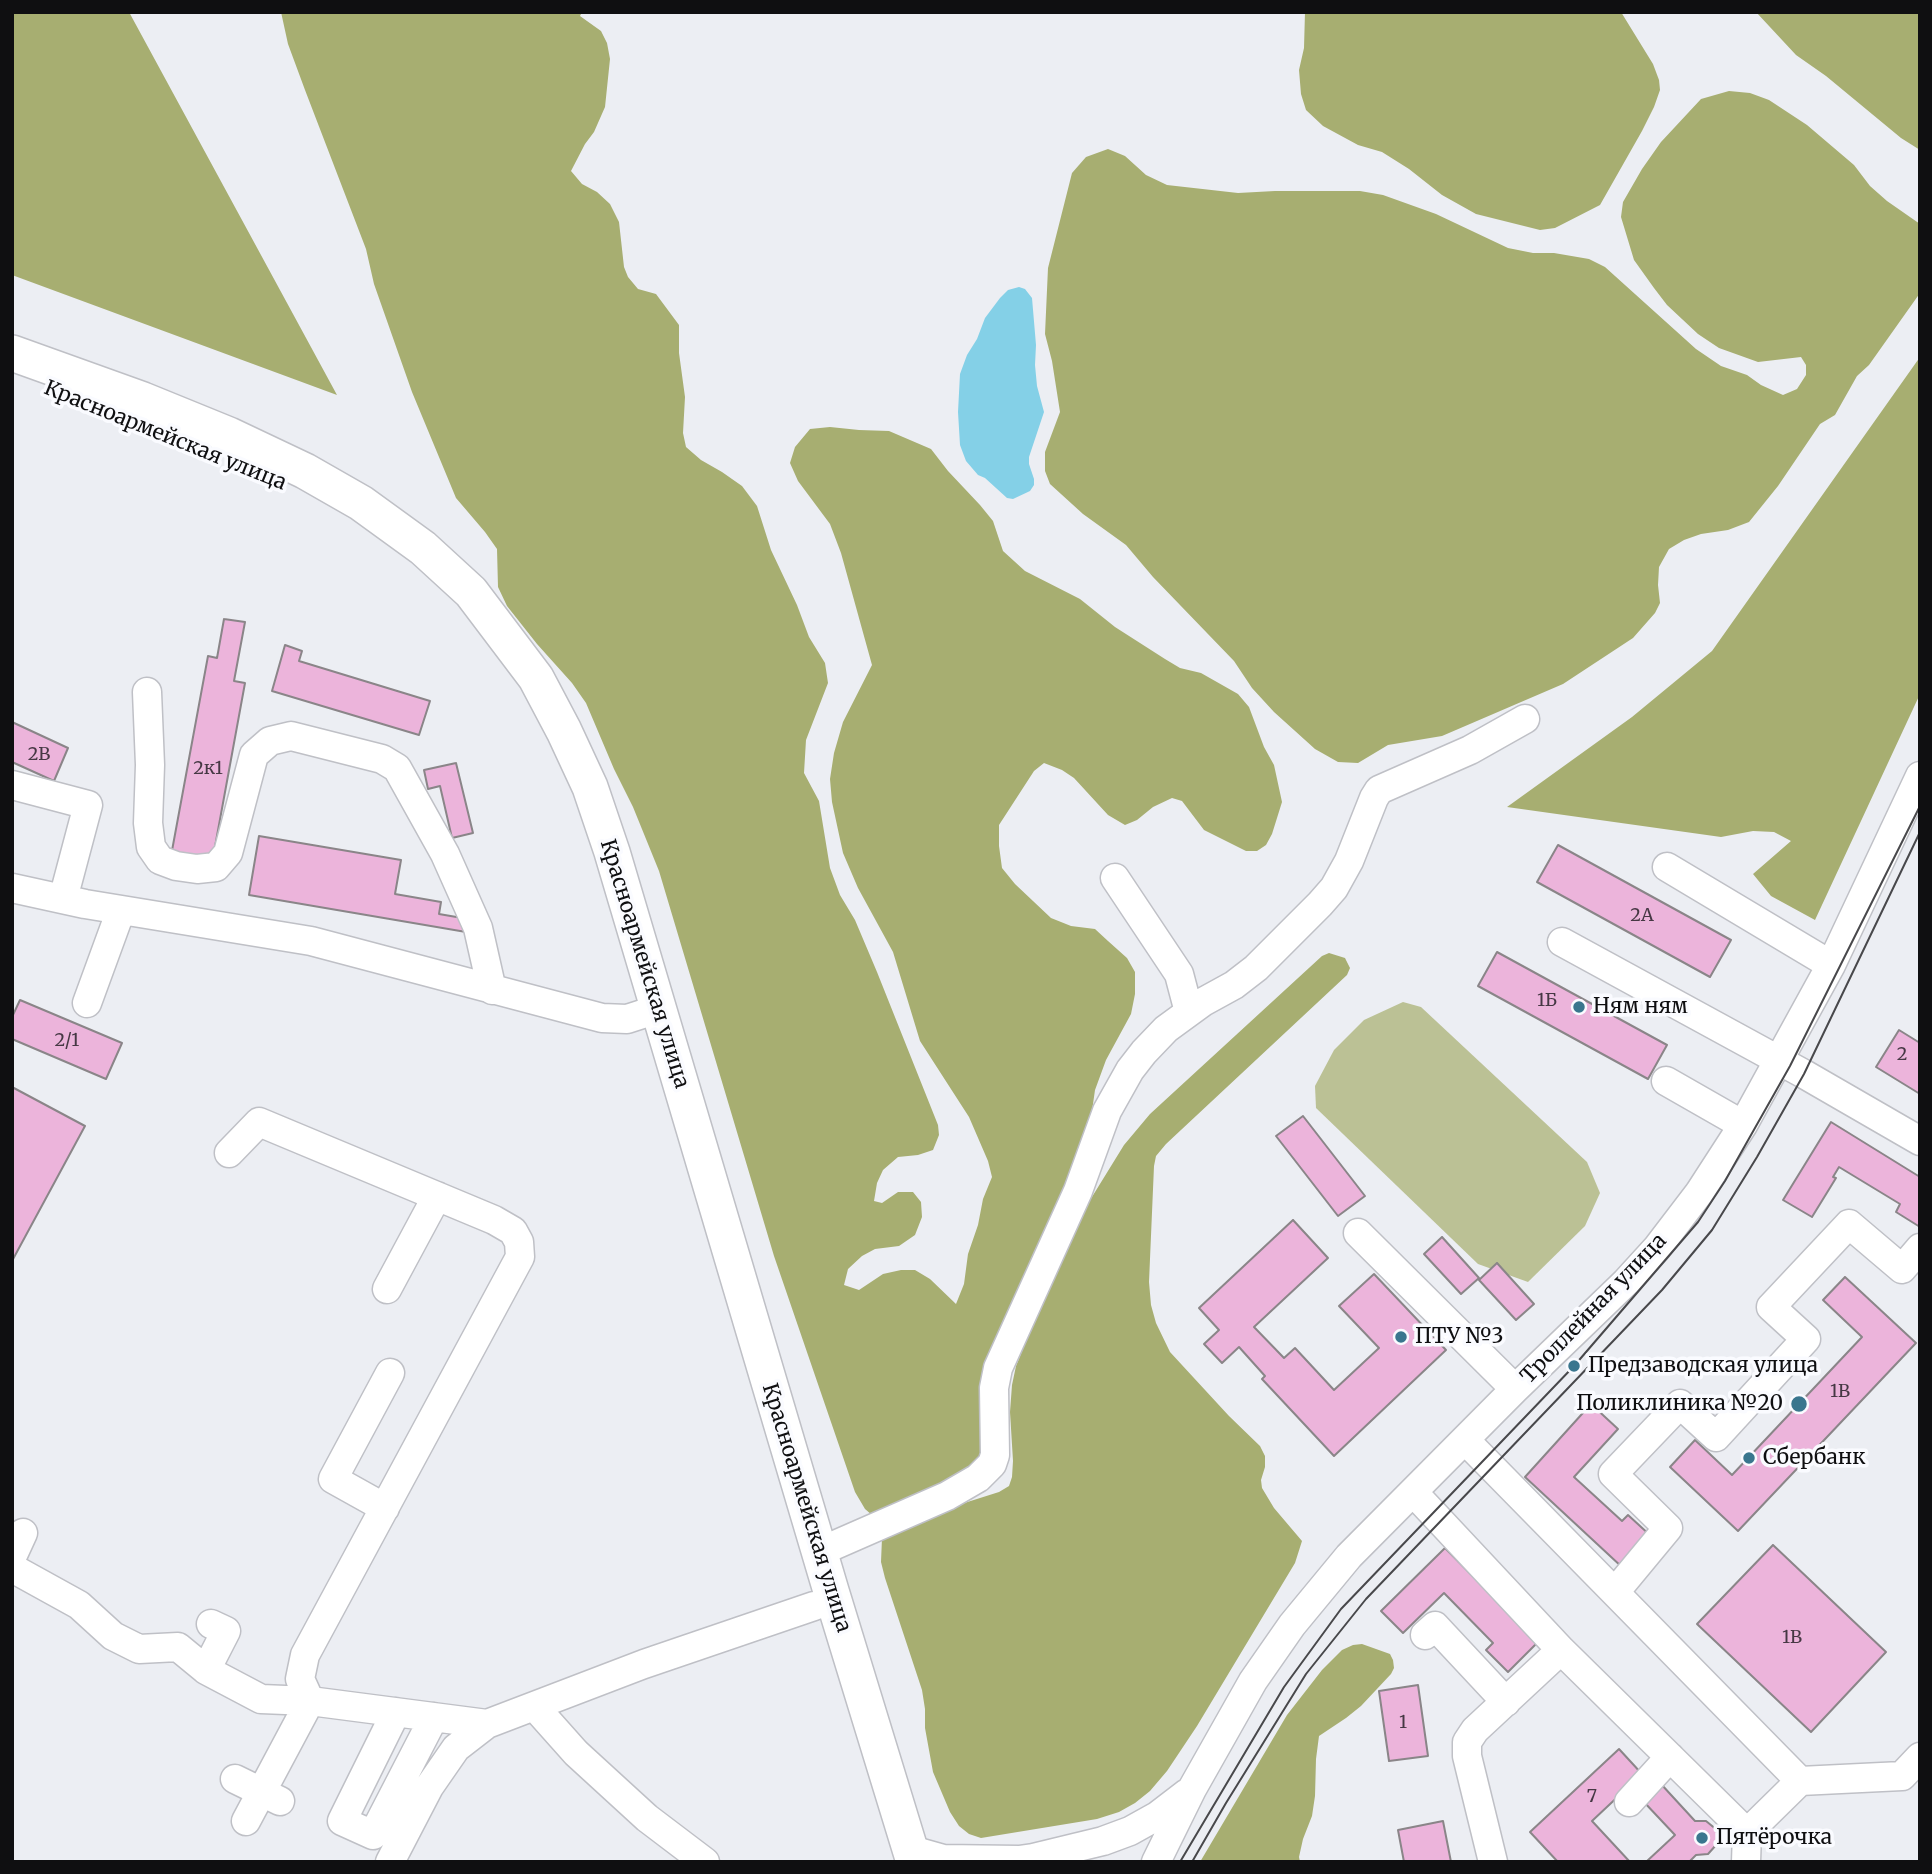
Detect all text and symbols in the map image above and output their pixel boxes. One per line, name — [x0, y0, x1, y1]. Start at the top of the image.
street label: Красноармейская улица — [40, 376, 290, 496]
house number: 2В — [28, 744, 50, 766]
house number: 2к1 — [193, 758, 223, 780]
street label: Красноармейская улица — [594, 836, 694, 1092]
house number: 2А — [1630, 905, 1654, 927]
house number: 1Б — [1537, 990, 1557, 1012]
place label: Ням ням — [1593, 994, 1688, 1020]
marker: Ням ням — [1571, 999, 1587, 1015]
house number: 2/1 — [55, 1030, 79, 1052]
house number: 2 — [1897, 1044, 1907, 1066]
street label: Троллейная улица — [1516, 1229, 1672, 1389]
place label: ПТУ №3 — [1415, 1324, 1503, 1350]
marker: ПТУ №3 — [1393, 1329, 1409, 1345]
place label: Предзаводская улица — [1588, 1353, 1818, 1379]
marker: Предзаводская улица — [1566, 1358, 1582, 1374]
street label: Красноармейская улица — [756, 1380, 856, 1636]
house number: 1В — [1830, 1381, 1850, 1403]
place label: Поликлиника №20 — [1576, 1391, 1783, 1417]
marker: Поликлиника №20 — [1789, 1394, 1809, 1414]
place label: Сбербанк — [1763, 1445, 1866, 1471]
marker: Сбербанк — [1741, 1450, 1757, 1466]
house number: 1В — [1782, 1627, 1802, 1649]
house number: 1 — [1399, 1712, 1407, 1734]
house number: 7 — [1587, 1786, 1597, 1808]
place label: Пятёрочка — [1716, 1825, 1832, 1851]
marker: Пятёрочка — [1694, 1830, 1710, 1846]

